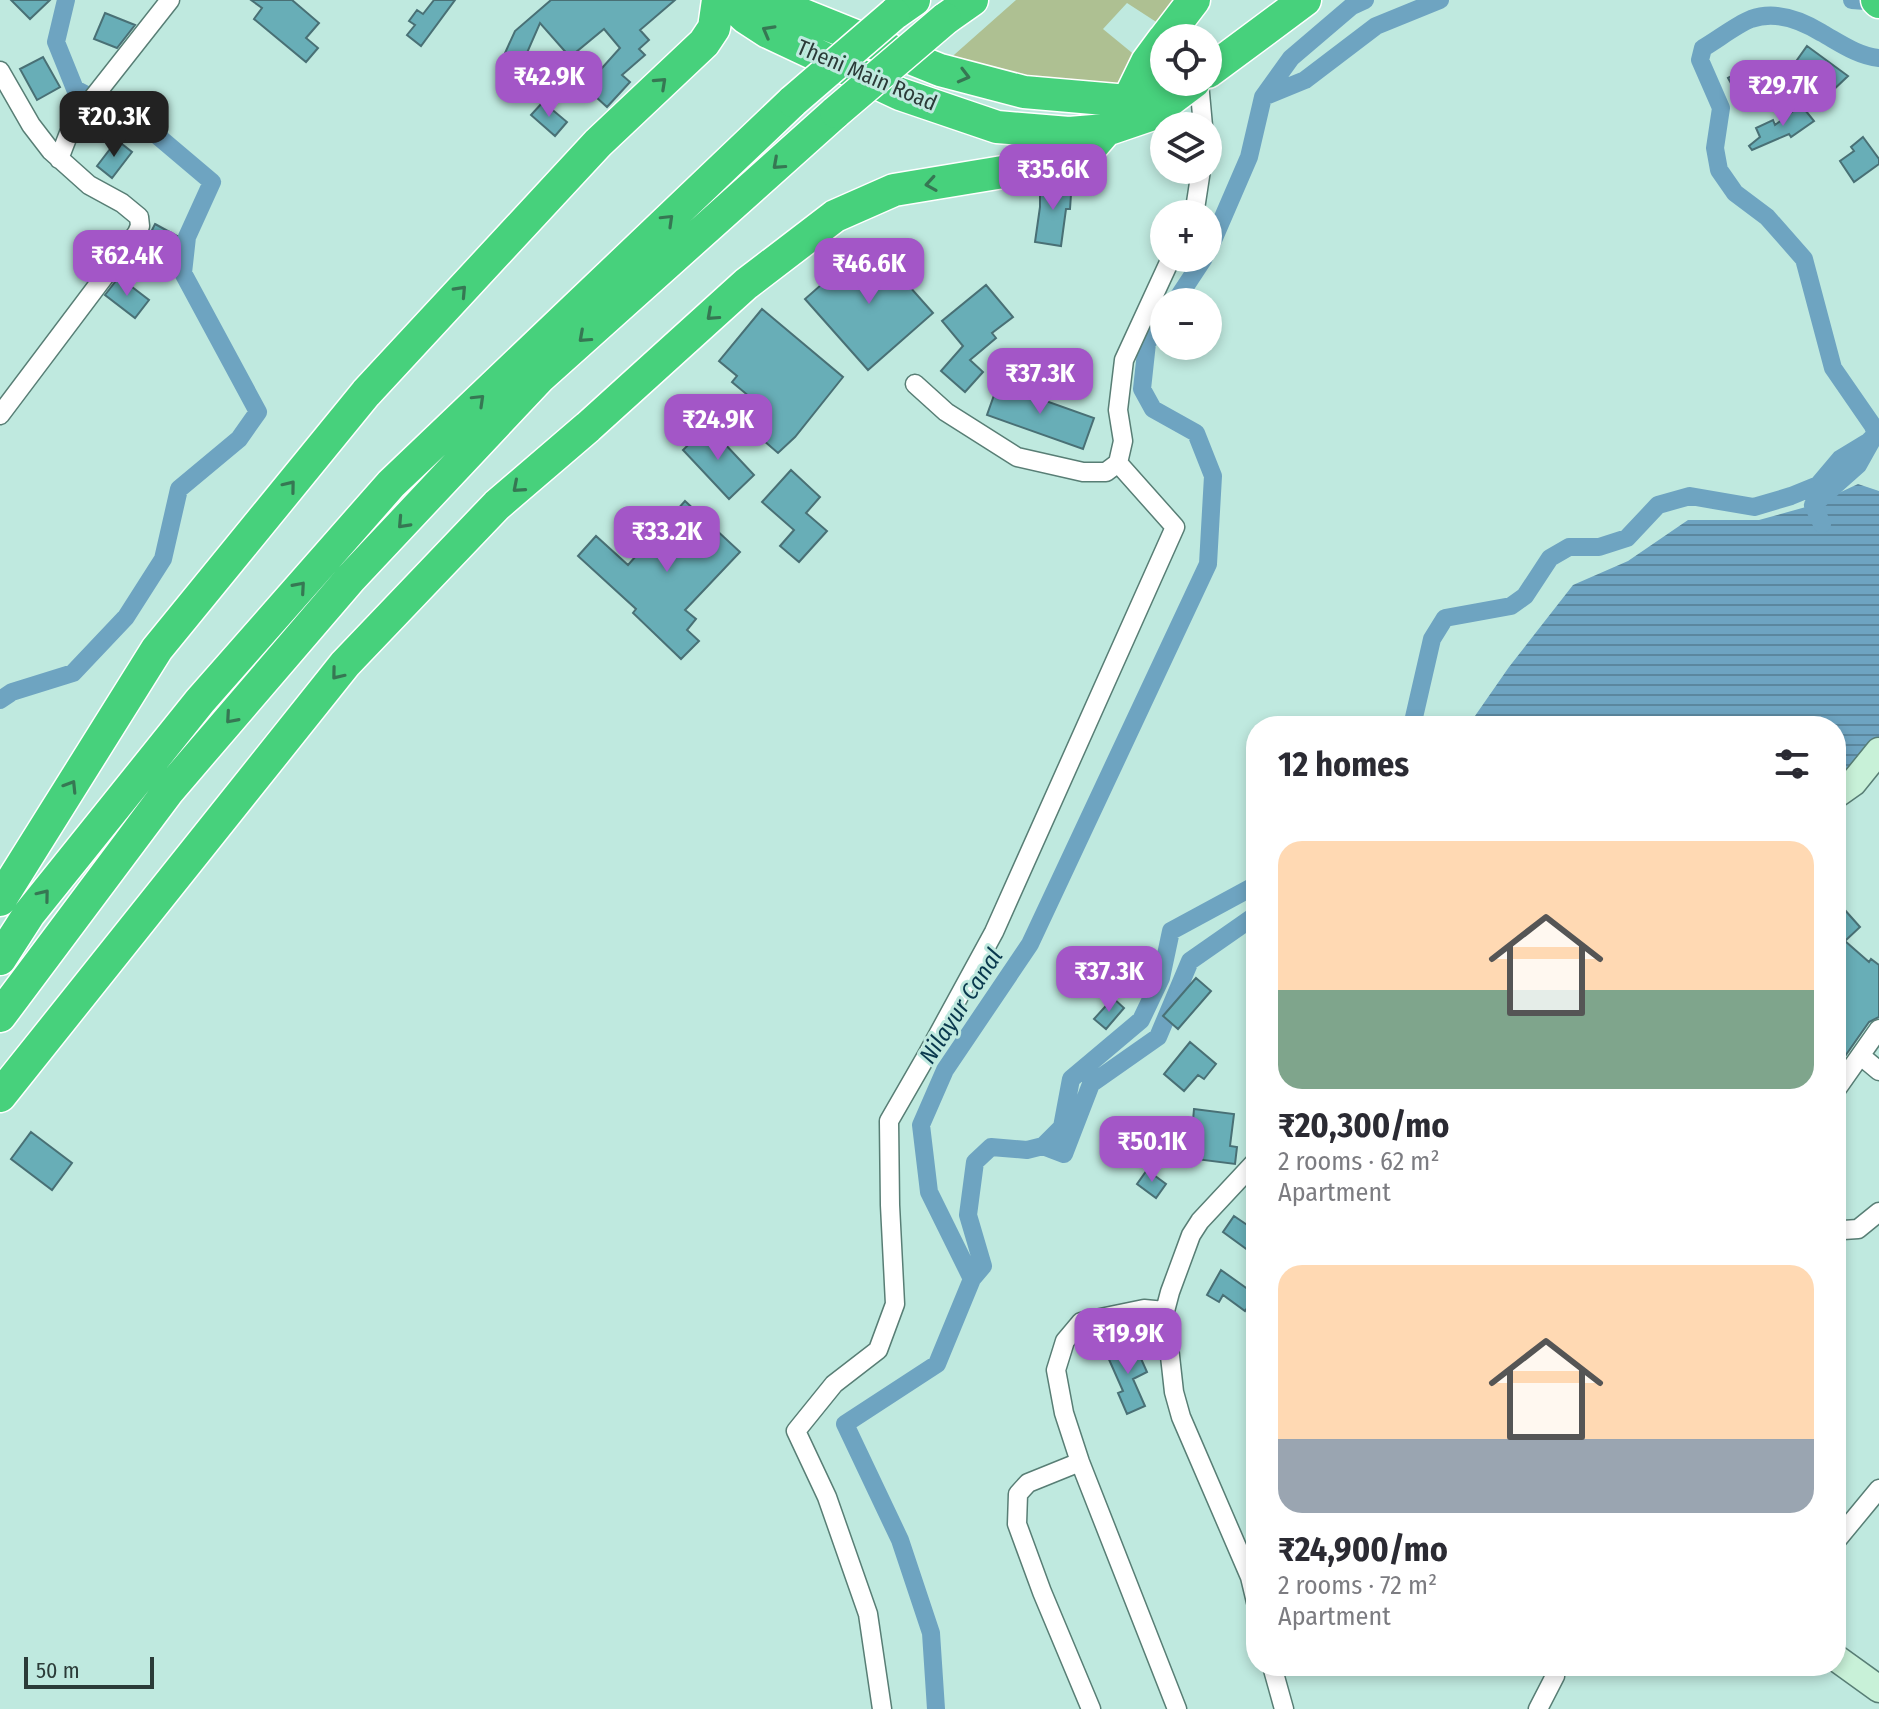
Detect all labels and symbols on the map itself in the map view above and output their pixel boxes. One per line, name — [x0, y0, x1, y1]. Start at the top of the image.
one-way arrow — [762, 25, 776, 40]
street label: Theni Main Road — [793, 33, 941, 117]
pin: ₹42.9K — [484, 51, 614, 119]
pin: ₹29.7K — [1718, 60, 1848, 128]
one-way arrow — [956, 67, 970, 84]
one-way arrow — [652, 78, 666, 93]
pin: ₹20.3K — [49, 91, 179, 159]
pin: ₹35.6K — [988, 144, 1118, 212]
one-way arrow — [772, 154, 787, 169]
one-way arrow — [925, 175, 938, 192]
one-way arrow — [659, 215, 673, 230]
pin: ₹62.4K — [62, 230, 192, 298]
pin: ₹46.6K — [804, 238, 934, 306]
one-way arrow — [452, 285, 466, 300]
one-way arrow — [707, 305, 721, 320]
one-way arrow — [579, 328, 593, 343]
pin: ₹37.3K — [975, 348, 1105, 416]
one-way arrow — [470, 394, 484, 409]
pin: ₹24.9K — [653, 394, 783, 462]
one-way arrow — [512, 478, 527, 492]
one-way arrow — [280, 481, 295, 495]
pin: ₹33.2K — [602, 506, 732, 574]
one-way arrow — [398, 514, 412, 529]
one-way arrow — [290, 582, 305, 597]
one-way arrow — [332, 665, 347, 679]
one-way arrow — [226, 709, 241, 724]
one-way arrow — [62, 780, 77, 795]
one-way arrow — [34, 890, 49, 904]
water label: Nilayur Canal — [913, 943, 1009, 1069]
pin: ₹37.3K — [1044, 946, 1174, 1014]
pin: ₹50.1K — [1087, 1116, 1217, 1184]
pin: ₹19.9K — [1063, 1308, 1193, 1376]
scale bar — [24, 1653, 154, 1689]

